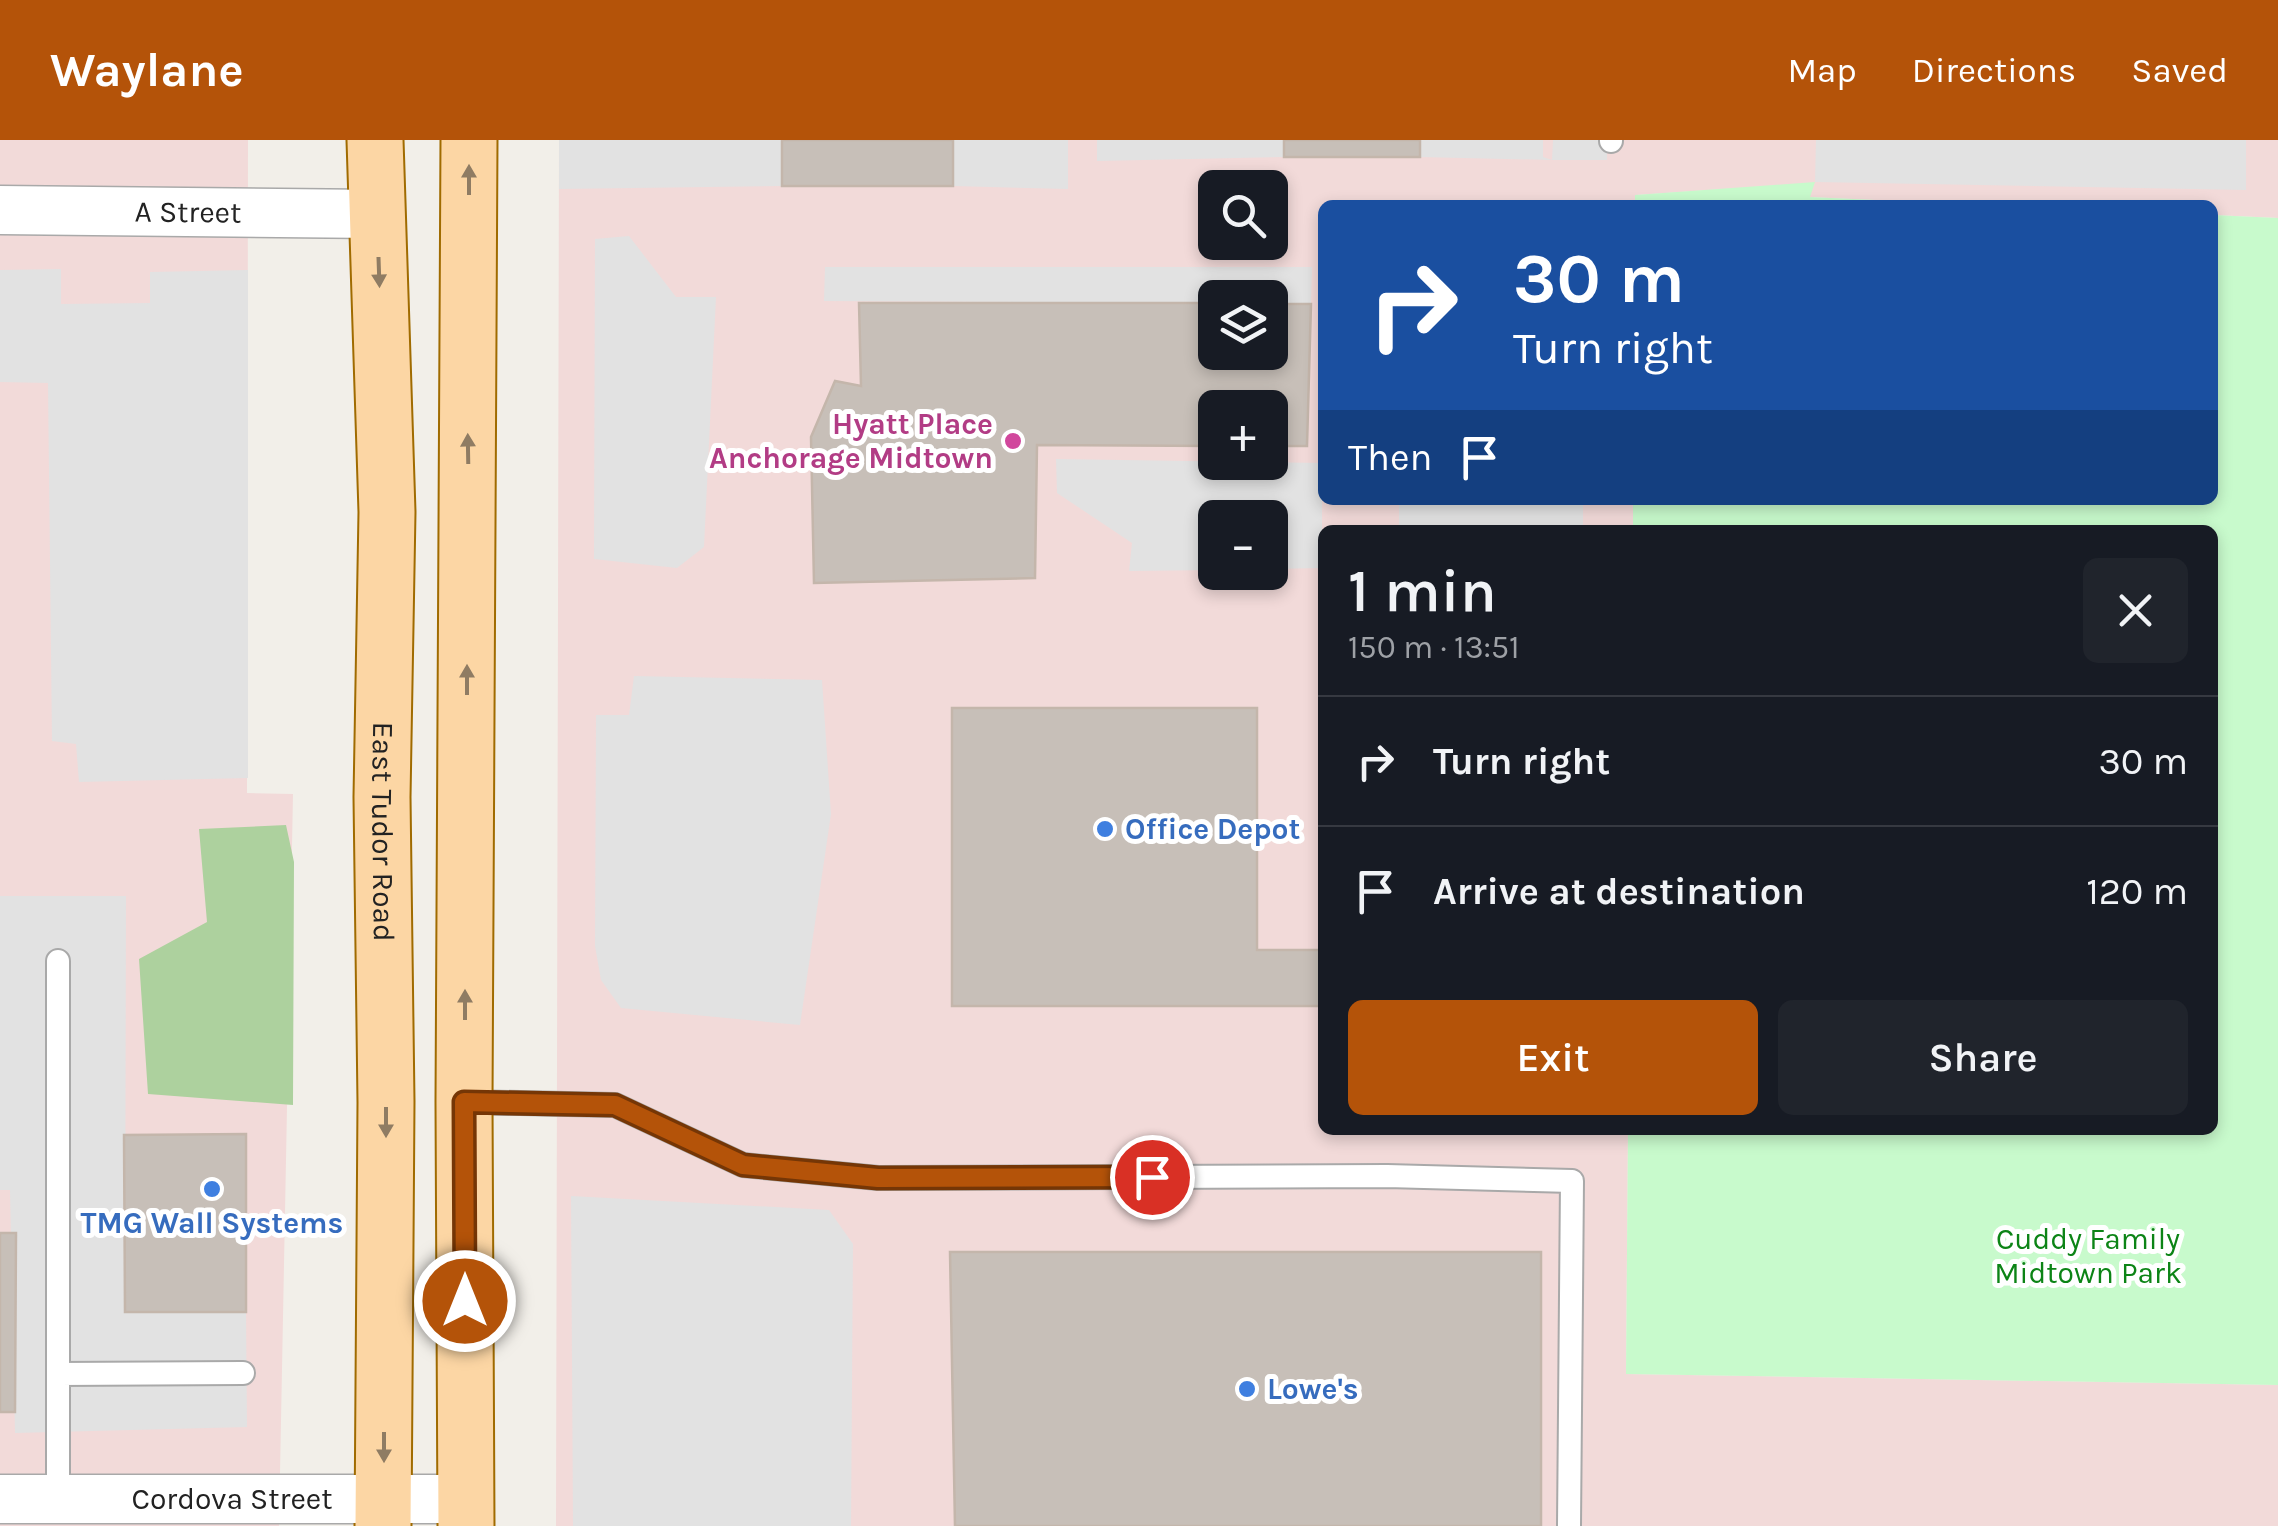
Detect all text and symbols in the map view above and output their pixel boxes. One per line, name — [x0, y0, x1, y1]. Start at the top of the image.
text: Waylane — [50, 42, 244, 98]
text: Map — [1787, 50, 1857, 91]
text: Directions — [1912, 50, 2076, 91]
text: Saved — [2131, 50, 2228, 91]
one-way arrow — [461, 164, 477, 196]
map controls — [1198, 170, 1288, 590]
button: search — [1198, 170, 1288, 260]
street label: A Street — [134, 193, 242, 231]
text: 30 m — [1513, 238, 1685, 320]
icon: right — [1348, 240, 1478, 370]
one-way arrow — [371, 257, 387, 289]
button: layers — [1198, 280, 1288, 370]
text: Turn right — [1513, 322, 1713, 374]
button: + — [1198, 390, 1288, 480]
place label: Hyatt Place Anchorage Midtown — [709, 406, 993, 476]
marker: Hyatt Place Anchorage Midtown — [1002, 430, 1024, 452]
icon: arrive — [1452, 430, 1507, 485]
one-way arrow — [460, 433, 476, 465]
text: Then — [1348, 435, 1432, 480]
button: − — [1198, 500, 1288, 590]
text: 1 min — [1348, 556, 1497, 626]
button: close — [2083, 558, 2188, 663]
text: 150 m · 13:51 — [1348, 629, 1520, 666]
one-way arrow — [459, 663, 475, 695]
street label: East Tudor Road — [364, 721, 402, 942]
icon: right — [1348, 734, 1403, 789]
text: Turn right — [1433, 739, 1610, 784]
text: 30 m — [2098, 739, 2188, 784]
place label: Office Depot — [1125, 811, 1301, 847]
marker: Office Depot — [1094, 818, 1116, 840]
icon: arrive — [1348, 864, 1403, 919]
text: Arrive at destination — [1433, 869, 1805, 914]
text: 120 m — [2086, 869, 2188, 914]
one-way arrow — [457, 988, 473, 1020]
button: Exit — [1348, 1000, 1758, 1115]
button: Share — [1778, 1000, 2188, 1115]
one-way arrow — [378, 1107, 394, 1139]
pin — [1110, 1135, 1195, 1220]
icon: arrive — [1125, 1150, 1180, 1205]
marker: TMG Wall Systems — [201, 1178, 223, 1200]
place label: TMG Wall Systems — [81, 1205, 343, 1241]
park label: Cuddy Family Midtown Park — [1994, 1221, 2182, 1291]
position arrow — [413, 1249, 517, 1353]
place label: Lowe's — [1267, 1371, 1359, 1407]
marker: Lowe's — [1236, 1378, 1258, 1400]
one-way arrow — [376, 1432, 392, 1464]
street label: Cordova Street — [132, 1481, 332, 1517]

